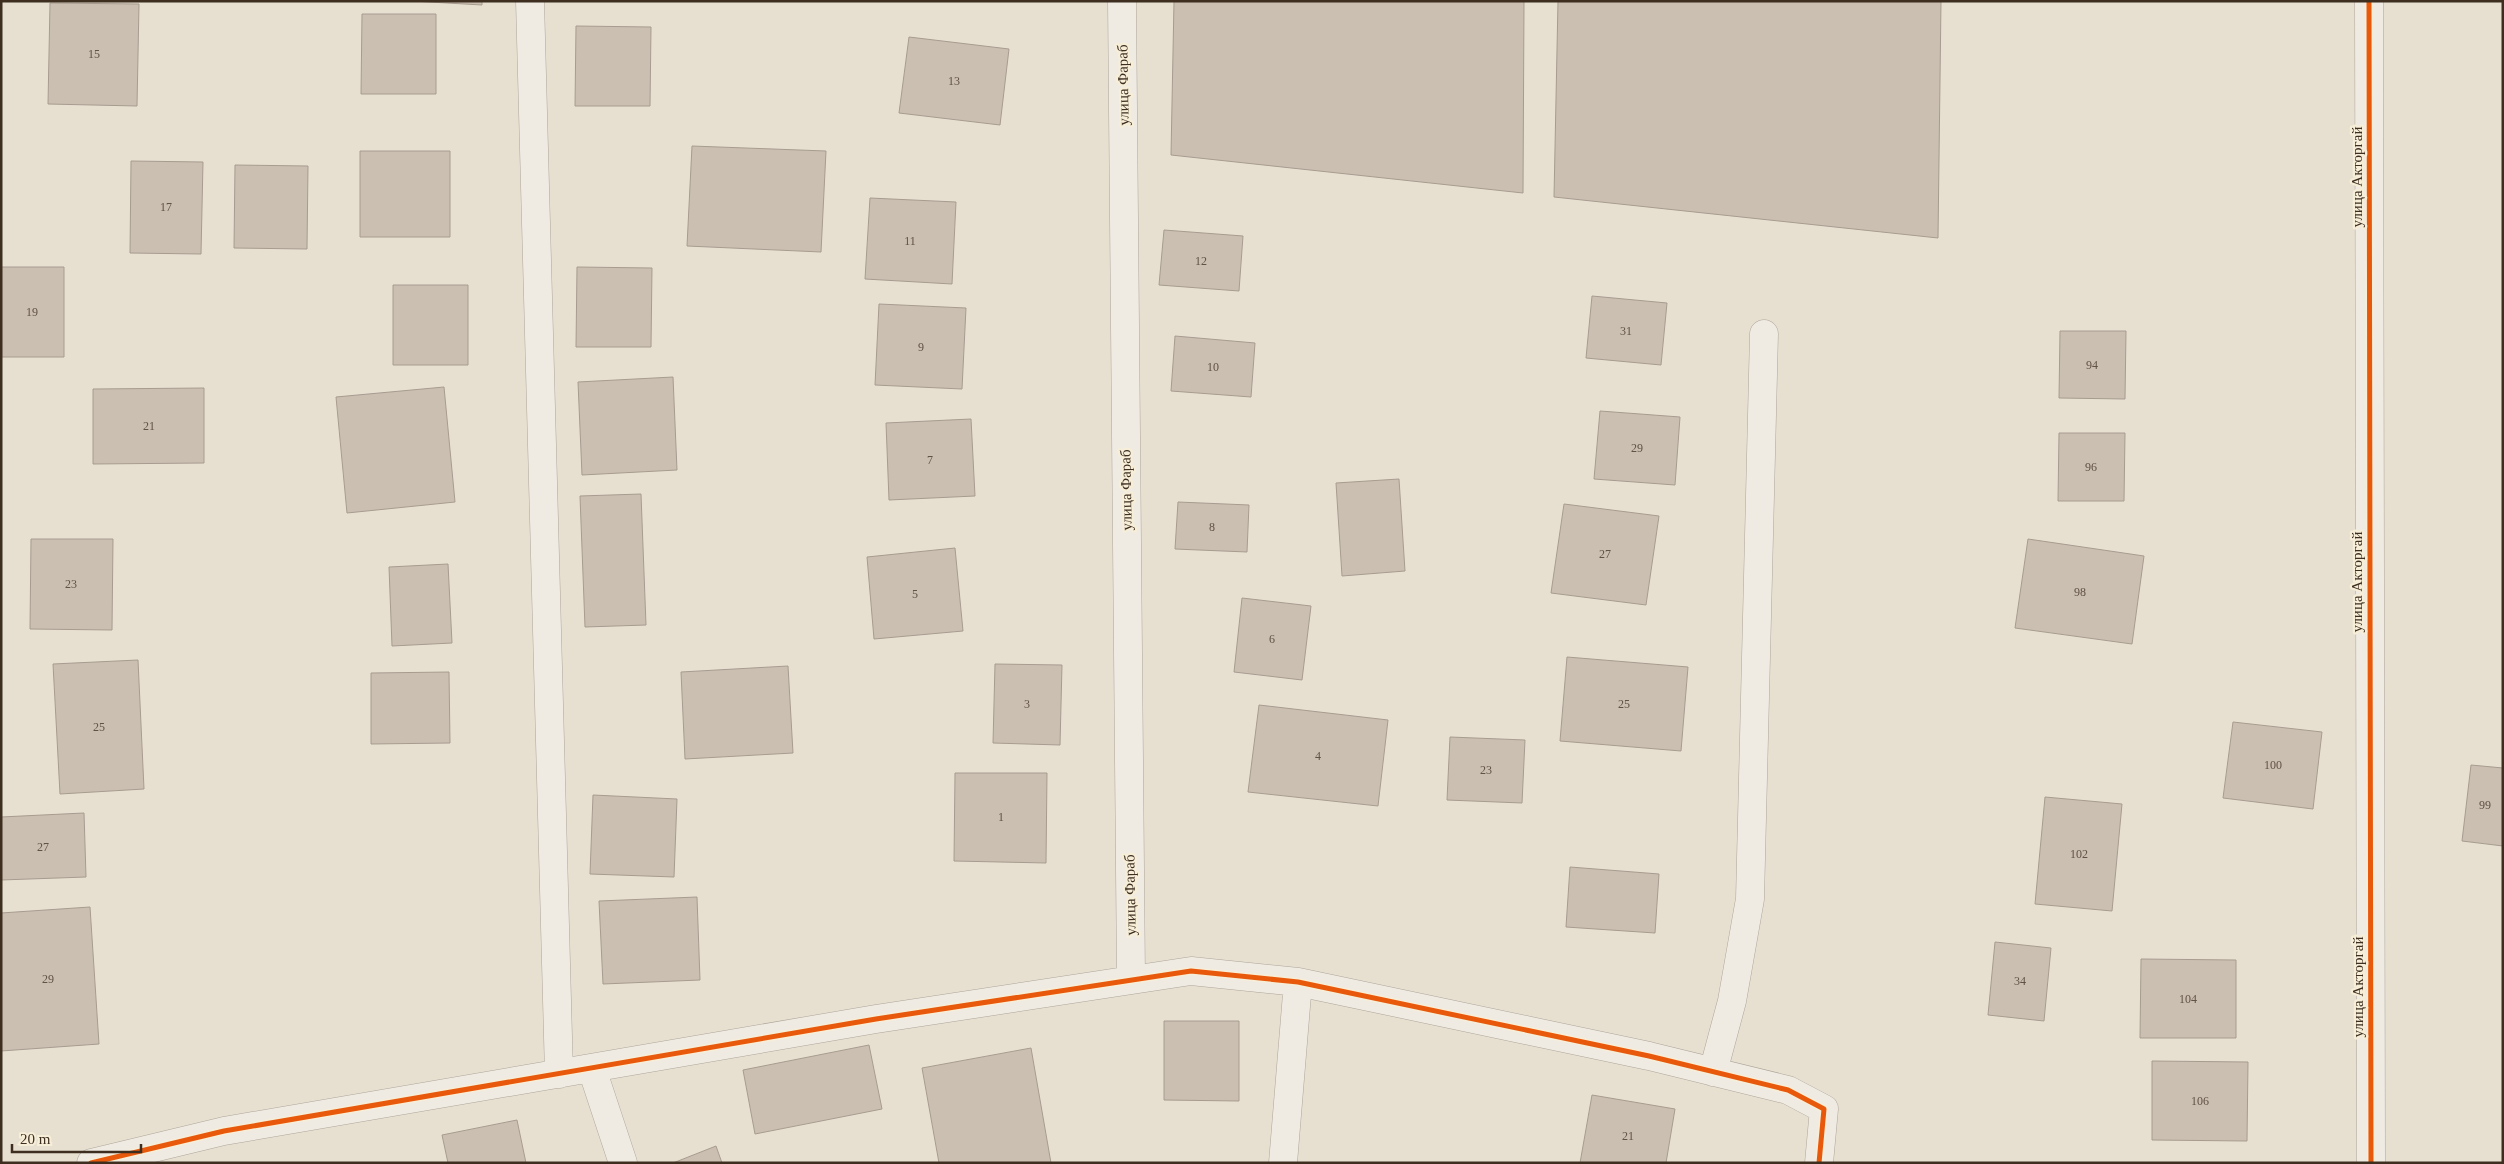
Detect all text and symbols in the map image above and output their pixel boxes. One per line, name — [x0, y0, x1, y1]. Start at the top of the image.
street label: улица Фараб — [1114, 44, 1132, 126]
house number: 15 — [88, 47, 100, 61]
house number: 13 — [948, 74, 960, 88]
street label: улица Акторгай — [2349, 127, 2365, 227]
house number: 17 — [160, 200, 172, 214]
house number: 11 — [904, 234, 916, 248]
house number: 12 — [1195, 254, 1207, 268]
house number: 19 — [26, 305, 38, 319]
house number: 31 — [1620, 324, 1632, 338]
house number: 9 — [918, 340, 924, 354]
house number: 94 — [2086, 358, 2098, 372]
house number: 10 — [1207, 360, 1219, 374]
house number: 21 — [143, 419, 155, 433]
house number: 29 — [1631, 441, 1643, 455]
street label: улица Фараб — [1117, 449, 1135, 531]
house number: 7 — [927, 453, 933, 467]
house number: 96 — [2085, 460, 2097, 474]
house number: 8 — [1209, 520, 1215, 534]
street label: улица Акторгай — [2349, 532, 2365, 632]
house number: 27 — [1599, 547, 1611, 561]
house number: 23 — [65, 577, 77, 591]
house number: 98 — [2074, 585, 2086, 599]
house number: 5 — [912, 587, 918, 601]
house number: 6 — [1269, 632, 1275, 646]
house number: 3 — [1024, 697, 1030, 711]
house number: 25 — [1618, 697, 1630, 711]
house number: 25 — [93, 720, 105, 734]
house number: 4 — [1315, 749, 1321, 763]
house number: 100 — [2264, 758, 2282, 772]
house number: 23 — [1480, 763, 1492, 777]
house number: 99 — [2479, 798, 2491, 812]
house number: 1 — [998, 810, 1004, 824]
house number: 27 — [37, 840, 49, 854]
house number: 102 — [2070, 847, 2088, 861]
street label: улица Фараб — [1121, 854, 1139, 936]
street label: улица Акторгай — [2350, 937, 2366, 1037]
house number: 29 — [42, 972, 54, 986]
house number: 34 — [2014, 974, 2026, 988]
house number: 104 — [2179, 992, 2197, 1006]
house number: 106 — [2191, 1094, 2209, 1108]
scale bar — [12, 1122, 141, 1154]
house number: 21 — [1622, 1129, 1634, 1143]
text: 20 m — [20, 1131, 51, 1147]

